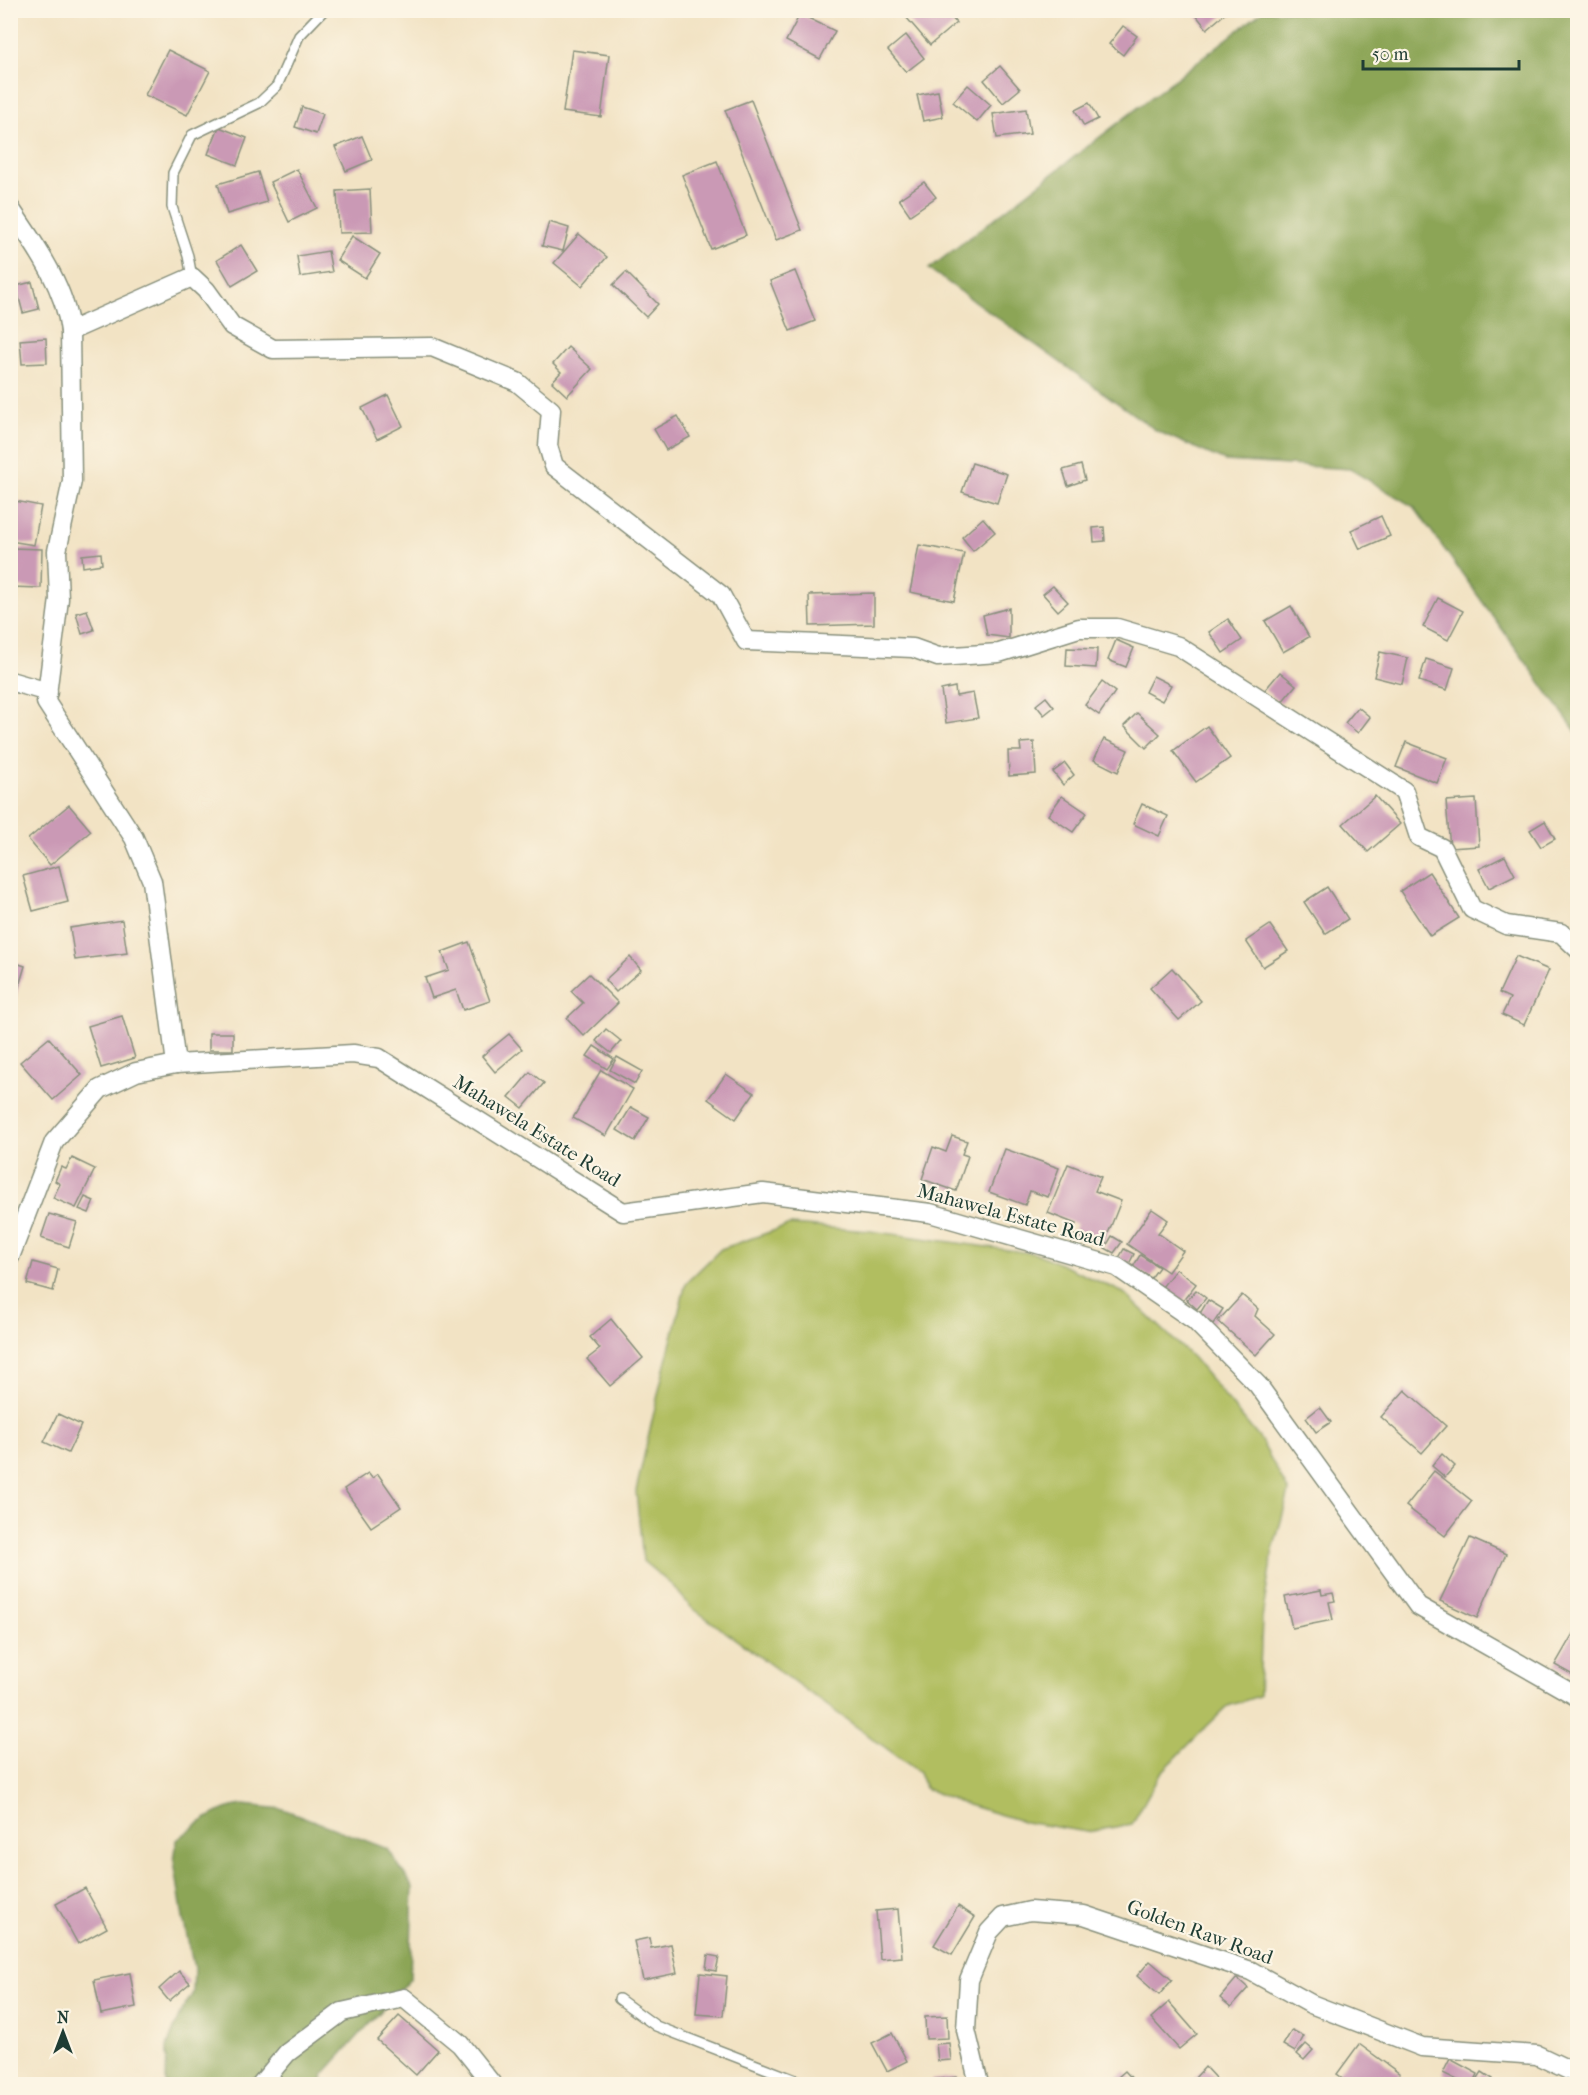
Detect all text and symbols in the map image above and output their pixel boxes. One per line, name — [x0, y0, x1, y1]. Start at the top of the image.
scale bar — [1363, 33, 1519, 71]
text: 50 m — [1372, 44, 1409, 65]
street label: Mahawela Estate Road — [449, 1070, 626, 1192]
street label: Mahawela Estate Road — [915, 1179, 1108, 1251]
street label: Golden Raw Road — [1124, 1895, 1277, 1969]
north arrow — [33, 2002, 93, 2062]
text: N — [57, 2008, 70, 2027]

